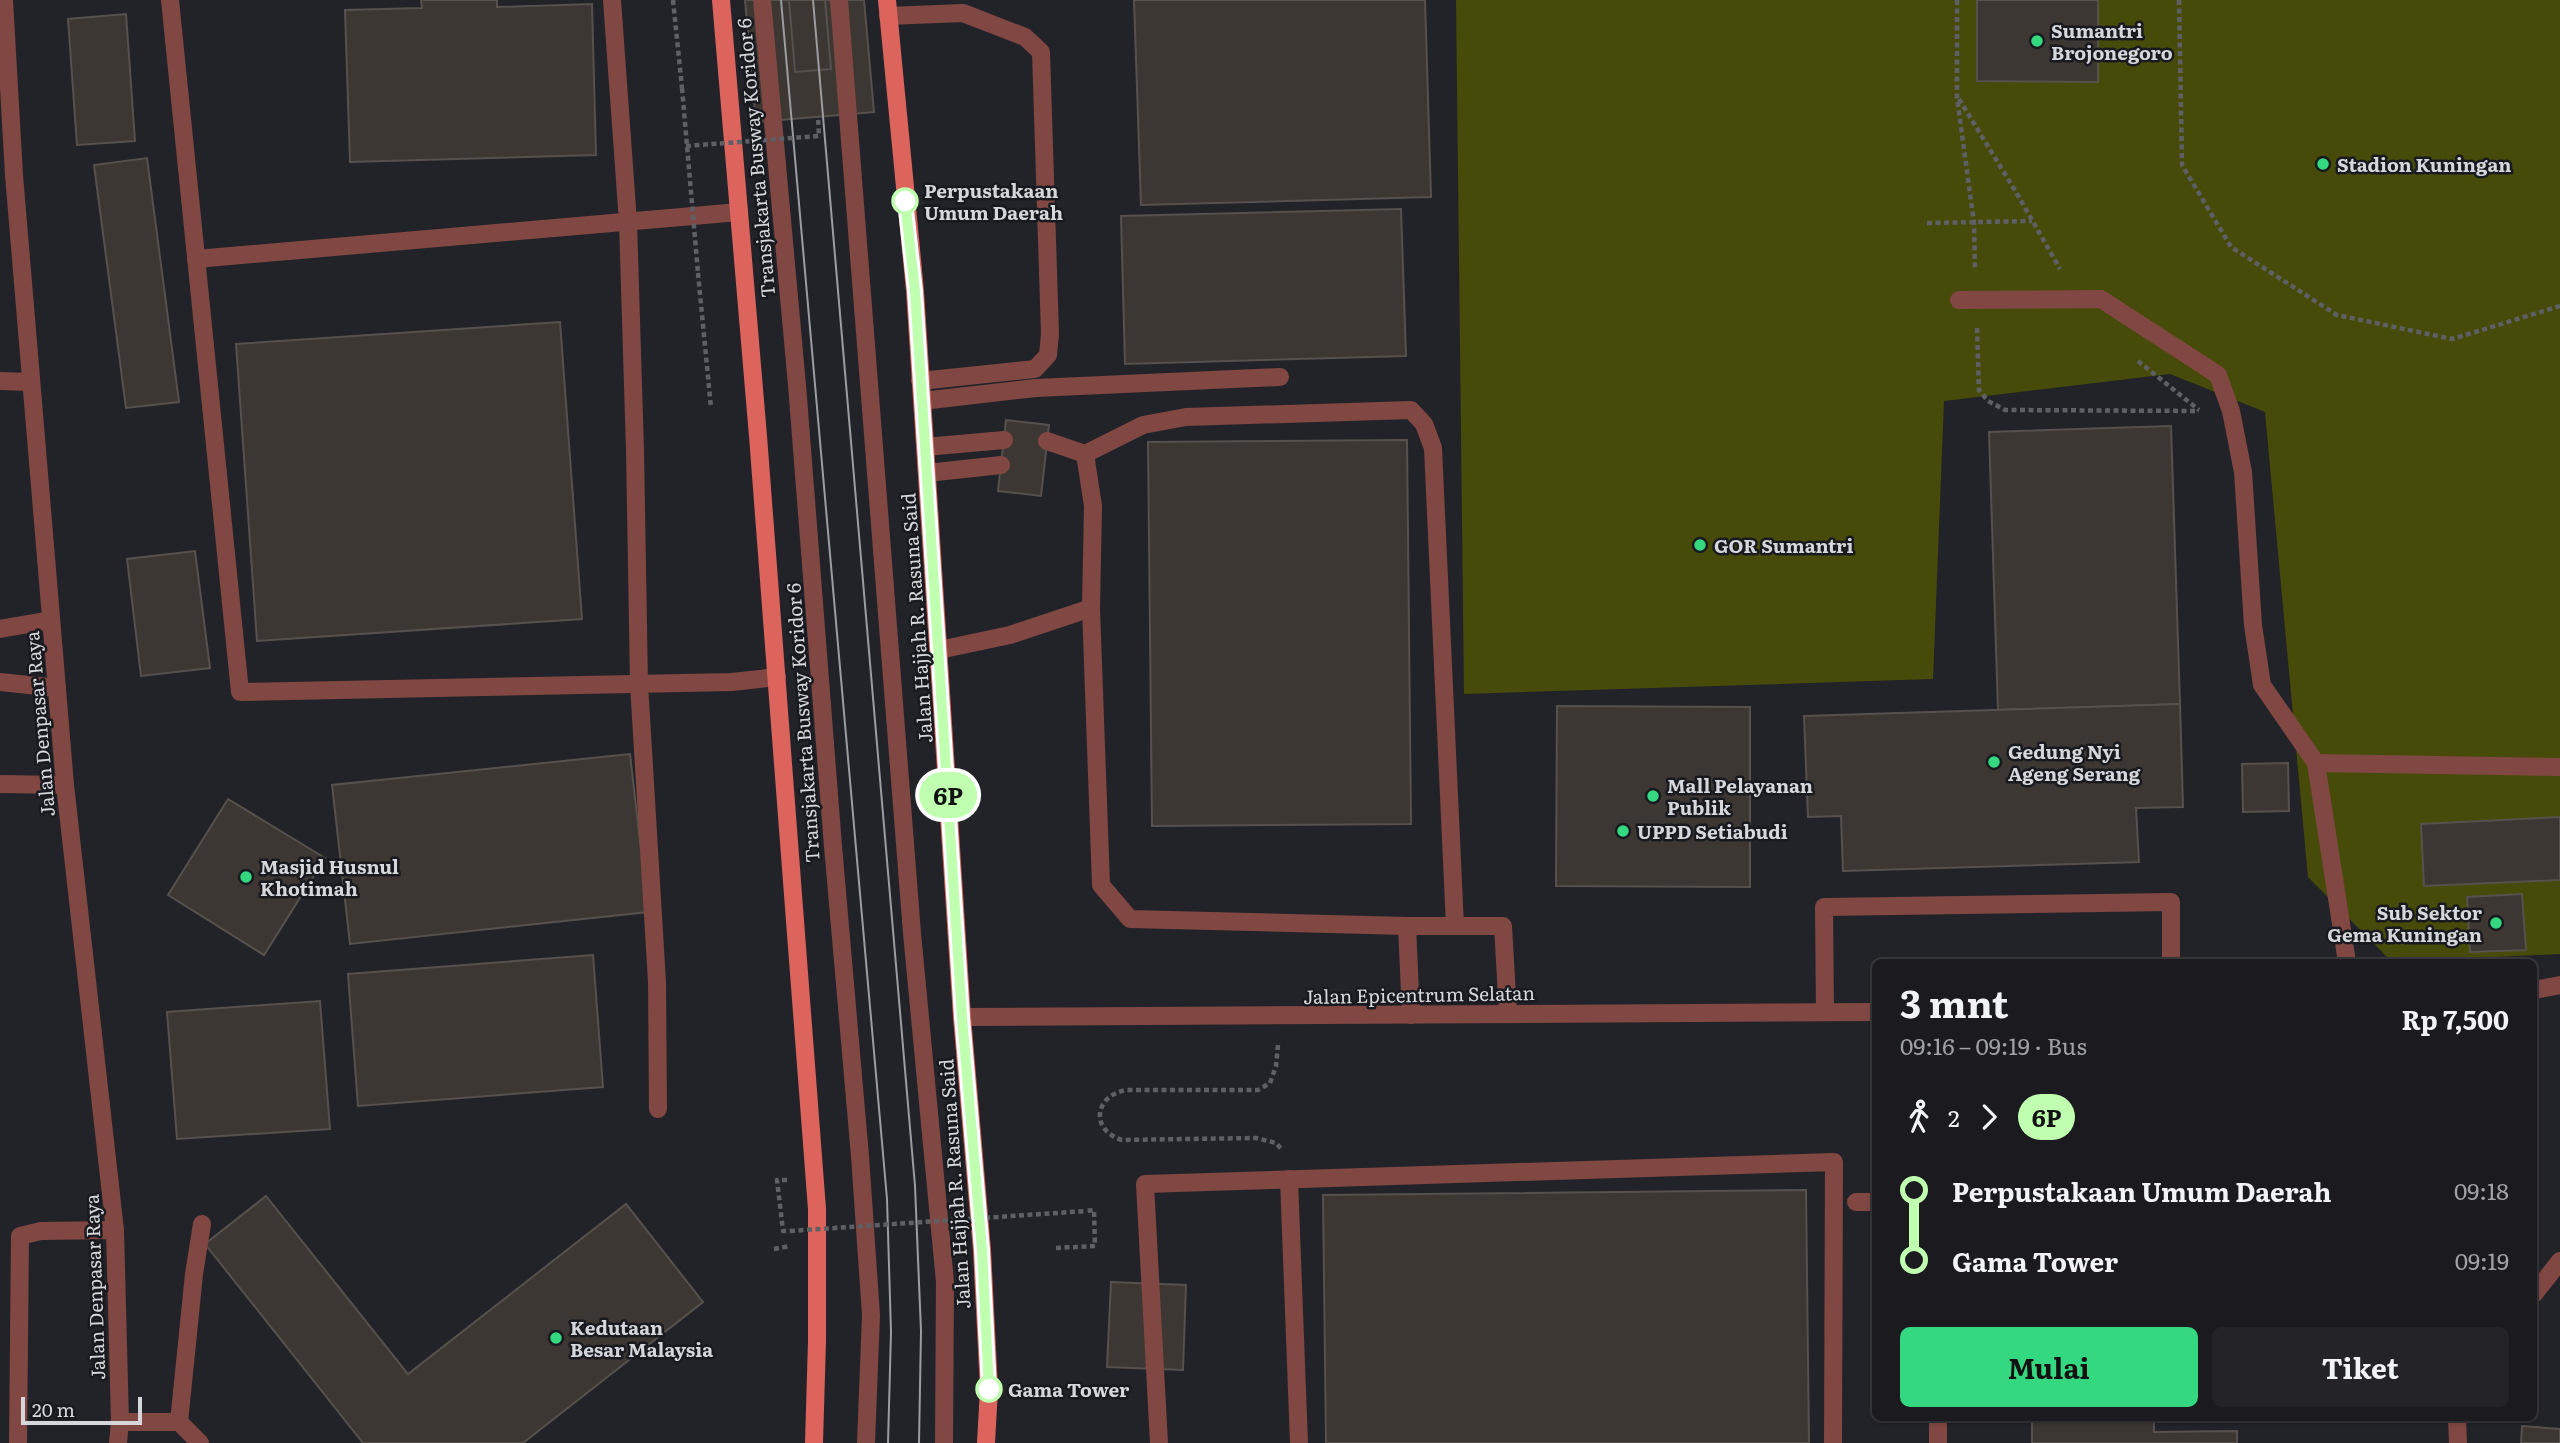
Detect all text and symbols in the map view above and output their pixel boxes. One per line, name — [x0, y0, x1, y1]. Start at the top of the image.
place label: Sumantri Brojonegoro — [2051, 16, 2173, 66]
street label: Transjakarta Busway Koridor 6 — [729, 17, 781, 299]
marker: Sumantri Brojonegoro — [2029, 33, 2045, 49]
place label: Stadion Kuningan — [2337, 150, 2511, 178]
marker: Stadion Kuningan — [2315, 156, 2331, 172]
place label: Perpustakaan Umum Daerah — [924, 176, 1063, 226]
marker: Perpustakaan Umum Daerah — [892, 188, 918, 214]
street label: Jalan Hajjah R. Rasuna Said — [893, 492, 939, 744]
place label: GOR Sumantri — [1714, 531, 1853, 559]
marker: GOR Sumantri — [1692, 537, 1708, 553]
street label: Transjakarta Busway Koridor 6 — [778, 582, 826, 864]
street label: Jalan Denpasar Raya — [17, 629, 61, 818]
place label: Gedung Nyi Ageng Serang — [2008, 737, 2141, 787]
marker: Gedung Nyi Ageng Serang — [1986, 754, 2002, 770]
place label: Mall Pelayanan Publik — [1667, 771, 1813, 821]
line badge: 6P — [916, 772, 979, 818]
text: 6P — [933, 777, 963, 812]
marker: Mall Pelayanan Publik — [1645, 788, 1661, 804]
place label: UPPD Setiabudi — [1637, 817, 1788, 845]
marker: UPPD Setiabudi — [1615, 823, 1631, 839]
place label: Masjid Husnul Khotimah — [260, 852, 399, 902]
marker: Masjid Husnul Khotimah — [238, 869, 254, 885]
place label: Sub Sektor Gema Kuningan — [2327, 898, 2483, 948]
marker: Sub Sektor Gema Kuningan — [2488, 915, 2504, 931]
text: 3 mnt — [1900, 973, 2008, 1030]
street label: Jalan Epicentrum Selatan — [1303, 978, 1535, 1010]
text: Rp 7,500 — [2402, 999, 2509, 1038]
text: 09:16 – 09:19 · Bus — [1900, 1028, 2087, 1062]
street label: Jalan Hajjah R. Rasuna Said — [931, 1058, 977, 1310]
icon: walk — [1900, 1098, 1938, 1136]
icon: forward — [1970, 1098, 2008, 1136]
text: 6P — [2032, 1099, 2061, 1134]
text: 2 — [1948, 1100, 1960, 1134]
text: Perpustakaan Umum Daerah — [1952, 1171, 2332, 1210]
text: 09:18 — [2454, 1173, 2509, 1207]
street label: Jalan Denpasar Raya — [77, 1193, 111, 1381]
text: Gama Tower — [1952, 1241, 2118, 1280]
text: 09:19 — [2455, 1243, 2509, 1277]
place label: Kedutaan Besar Malaysia — [570, 1313, 713, 1363]
button: Mulai — [1900, 1327, 2198, 1407]
button: Tiket — [2212, 1327, 2509, 1407]
marker: Kedutaan Besar Malaysia — [548, 1330, 564, 1346]
place label: Gama Tower — [1008, 1375, 1130, 1403]
marker: Gama Tower — [976, 1376, 1002, 1402]
scale bar — [21, 1394, 142, 1426]
text: 20 m — [32, 1395, 75, 1423]

